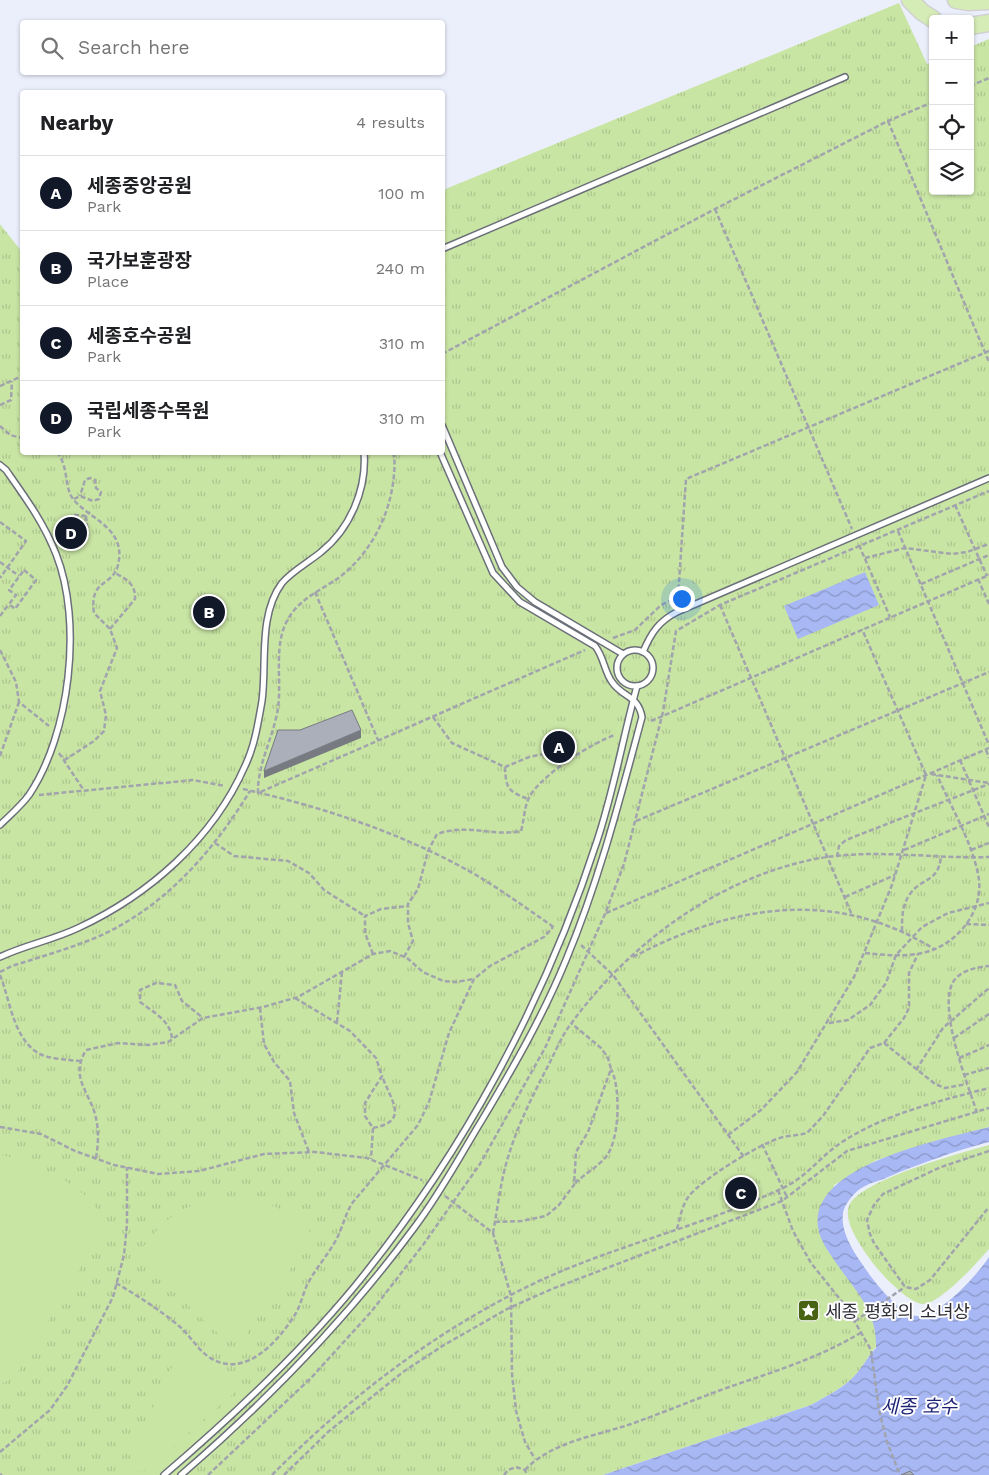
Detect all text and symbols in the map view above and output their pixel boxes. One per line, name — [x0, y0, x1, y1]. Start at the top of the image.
map controls — [929, 15, 974, 195]
button: + — [929, 15, 974, 60]
search box — [20, 20, 445, 75]
icon: search — [38, 34, 66, 62]
text: Search here — [78, 36, 189, 59]
button: − — [929, 60, 974, 105]
button: locate — [929, 105, 974, 150]
text: Nearby — [40, 110, 113, 135]
text: 4 results — [356, 113, 425, 132]
button: layers — [929, 150, 974, 195]
text: 세종중앙공원 — [87, 174, 192, 197]
text: A — [51, 184, 61, 203]
text: 100 m — [378, 184, 425, 203]
text: Park — [87, 197, 121, 216]
text: 국가보훈광장 — [87, 249, 192, 272]
text: B — [51, 259, 61, 278]
text: 240 m — [376, 259, 425, 278]
text: Place — [87, 272, 129, 291]
text: 세종호수공원 — [87, 324, 192, 347]
text: C — [51, 334, 61, 353]
text: 310 m — [379, 334, 425, 353]
text: Park — [87, 347, 121, 366]
text: 국립세종수목원 — [87, 399, 209, 422]
text: D — [50, 409, 62, 428]
text: 310 m — [379, 409, 425, 428]
text: Park — [87, 422, 121, 441]
pin: D — [55, 514, 87, 552]
your location — [669, 586, 695, 612]
pin: B — [193, 593, 225, 631]
pin: A — [543, 728, 575, 766]
pin: C — [725, 1174, 757, 1212]
place icon: 세종 평화의 소녀상 — [797, 1299, 821, 1323]
place label: 세종 평화의 소녀상 — [825, 1301, 970, 1322]
water label: 세종 호수 — [881, 1395, 958, 1418]

